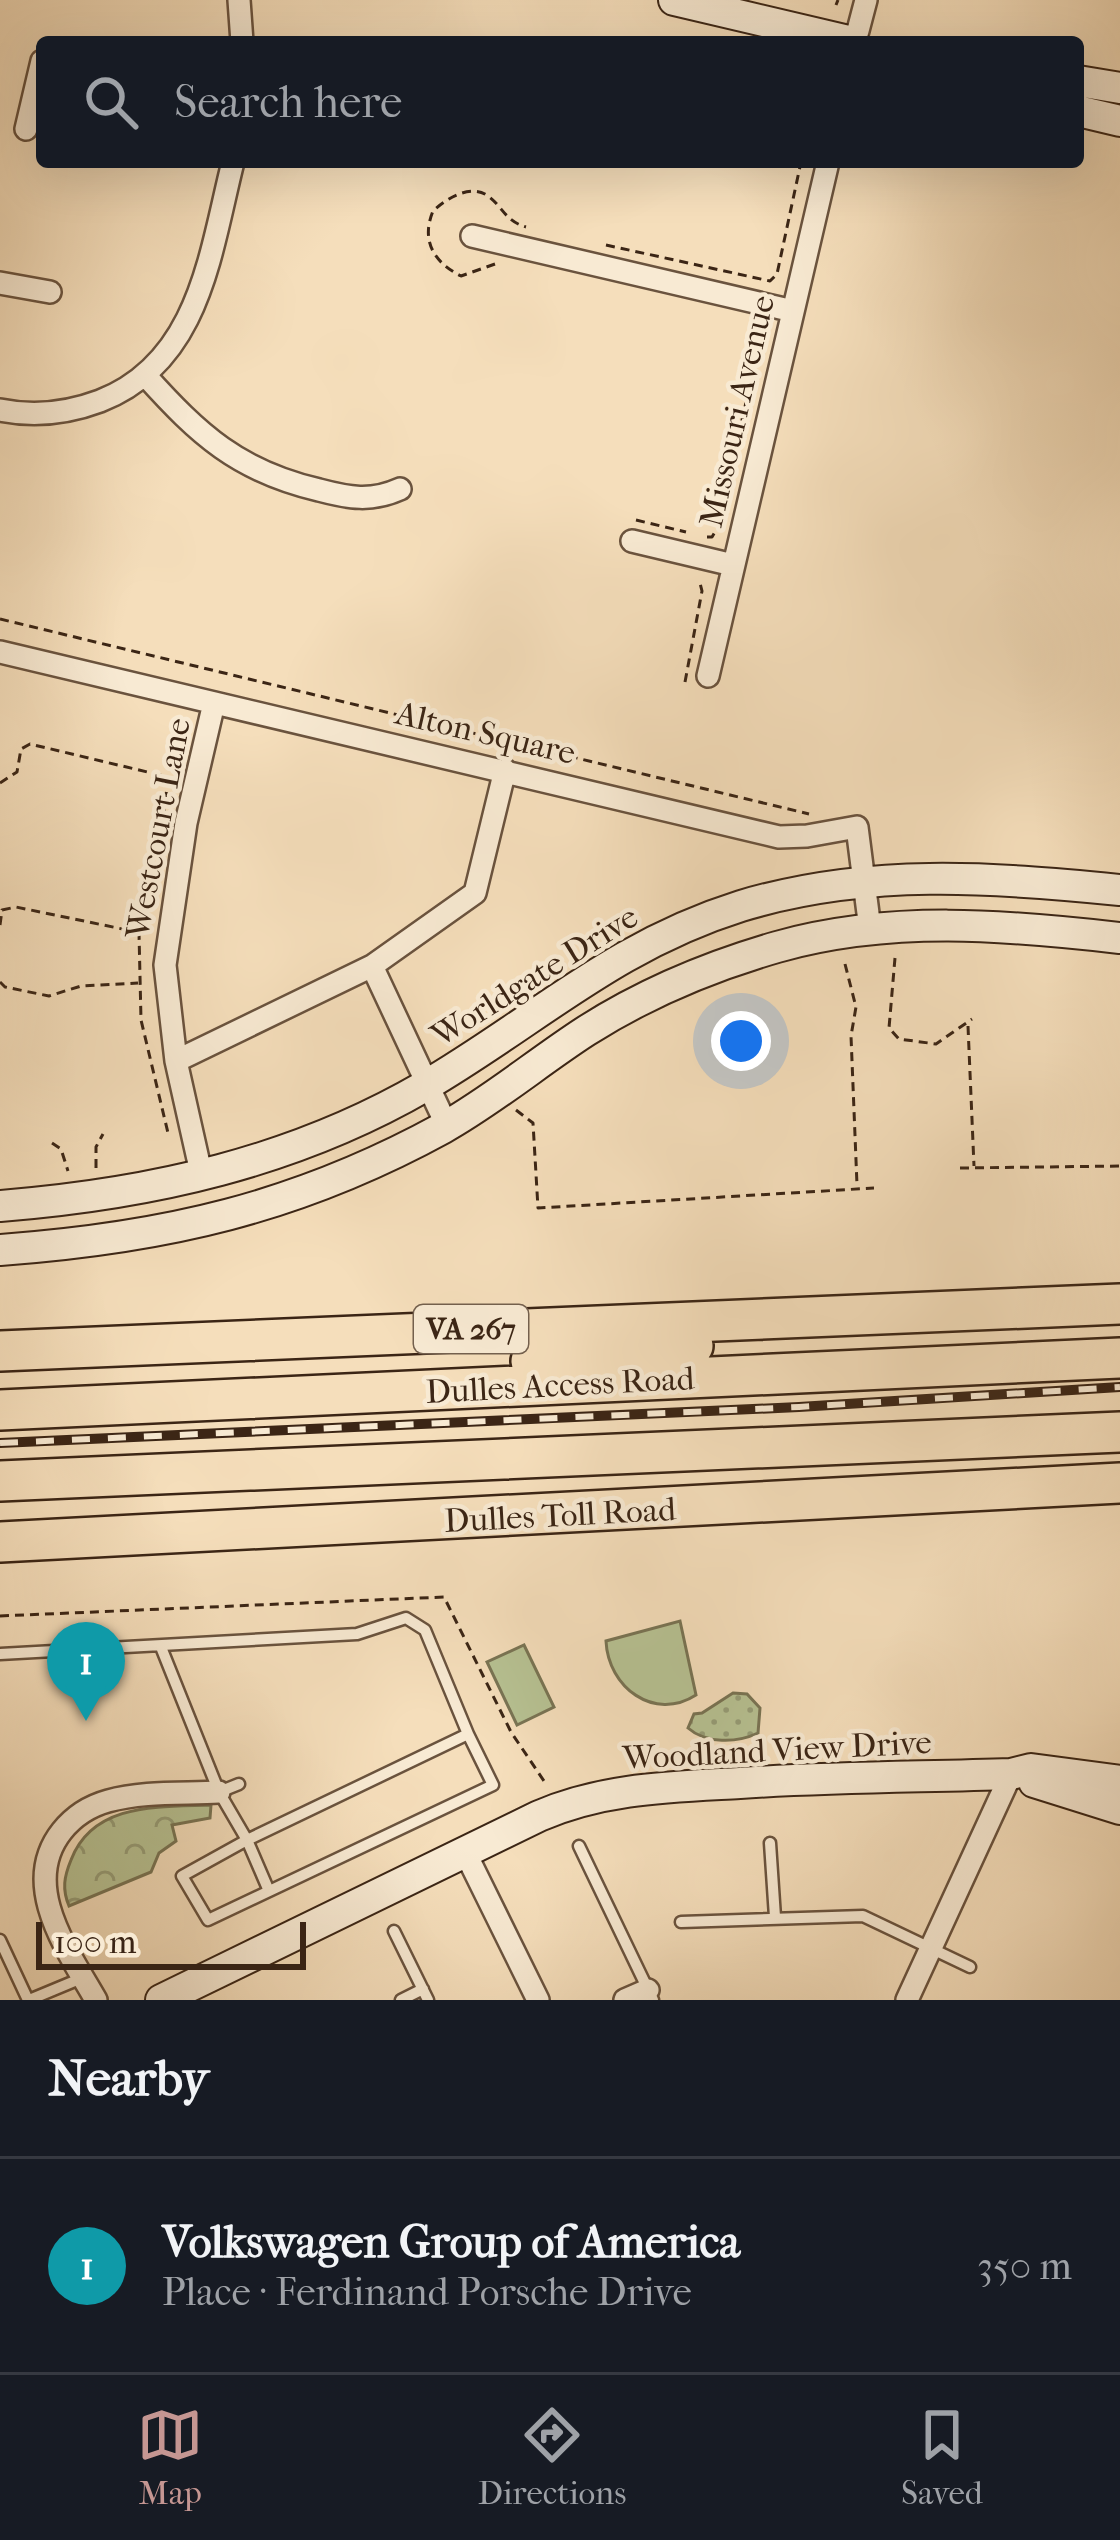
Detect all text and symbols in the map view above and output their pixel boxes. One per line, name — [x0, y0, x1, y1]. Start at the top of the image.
search box — [36, 36, 1084, 168]
icon: search — [78, 69, 144, 135]
text: Search here — [174, 76, 402, 129]
street label: Missouri Avenue — [692, 292, 783, 531]
street label: Alton Square — [390, 693, 579, 773]
street label: Westcourt Lane — [118, 715, 199, 943]
street label: Worldgate Drive — [424, 897, 645, 1056]
your location — [711, 1011, 771, 1071]
road number: VA 267 — [414, 1305, 528, 1353]
street label: Dulles Access Road — [425, 1359, 697, 1412]
street label: Dulles Toll Road — [443, 1490, 678, 1541]
pin: 1 — [47, 1622, 125, 1721]
street label: Woodland View Drive — [621, 1723, 933, 1778]
scale bar — [36, 1916, 306, 1969]
text: 100 m — [54, 1923, 137, 1962]
text: Nearby — [48, 2048, 209, 2108]
text: Volkswagen Group of America — [162, 2216, 740, 2269]
text: 1 — [80, 2243, 94, 2289]
text: 350 m — [977, 2243, 1072, 2289]
text: Place · Ferdinand Porsche Drive — [162, 2269, 692, 2315]
tab: Map — [137, 2402, 203, 2513]
tab: Directions — [478, 2402, 626, 2513]
tab: Saved — [901, 2402, 983, 2513]

